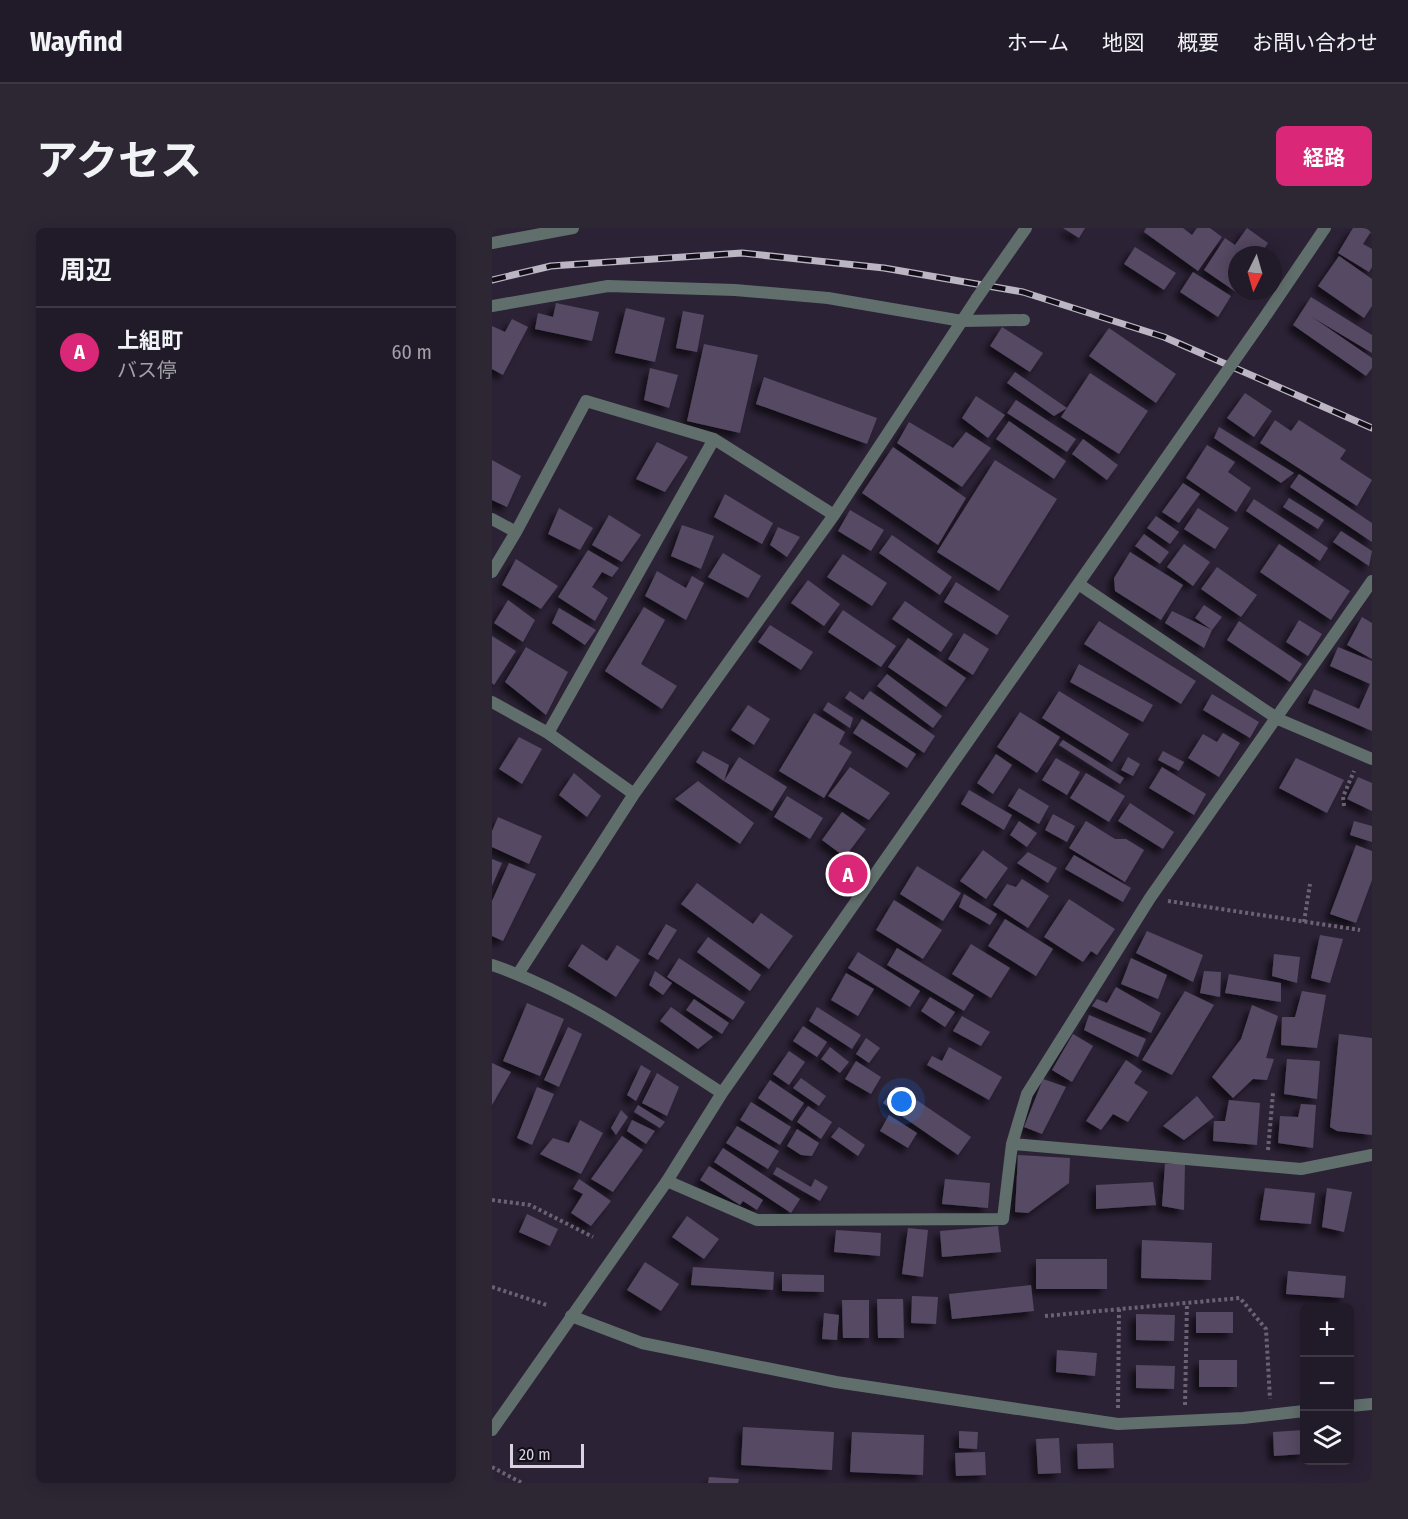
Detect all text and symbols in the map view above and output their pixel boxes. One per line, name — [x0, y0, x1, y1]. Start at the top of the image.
text: Wayfind — [30, 25, 123, 58]
text: ホーム — [1007, 30, 1069, 56]
text: 地図 — [1102, 30, 1144, 56]
text: 概要 — [1177, 30, 1219, 56]
text: お問い合わせ — [1252, 30, 1378, 56]
button: 経路 — [1276, 126, 1372, 186]
text: アクセス — [36, 136, 202, 186]
north arrow — [1228, 246, 1282, 300]
text: 周辺 — [60, 255, 112, 286]
text: 上組町 — [117, 327, 183, 354]
text: A — [74, 340, 85, 364]
text: 60 m — [392, 340, 432, 364]
text: バス停 — [117, 358, 177, 382]
pin: A — [828, 852, 868, 896]
your location — [887, 1087, 916, 1116]
map controls — [1300, 1303, 1354, 1465]
button: + — [1300, 1303, 1354, 1357]
button: − — [1300, 1357, 1354, 1411]
button: layers — [1300, 1411, 1354, 1465]
scale bar — [510, 1441, 584, 1468]
text: 20 m — [519, 1445, 550, 1464]

